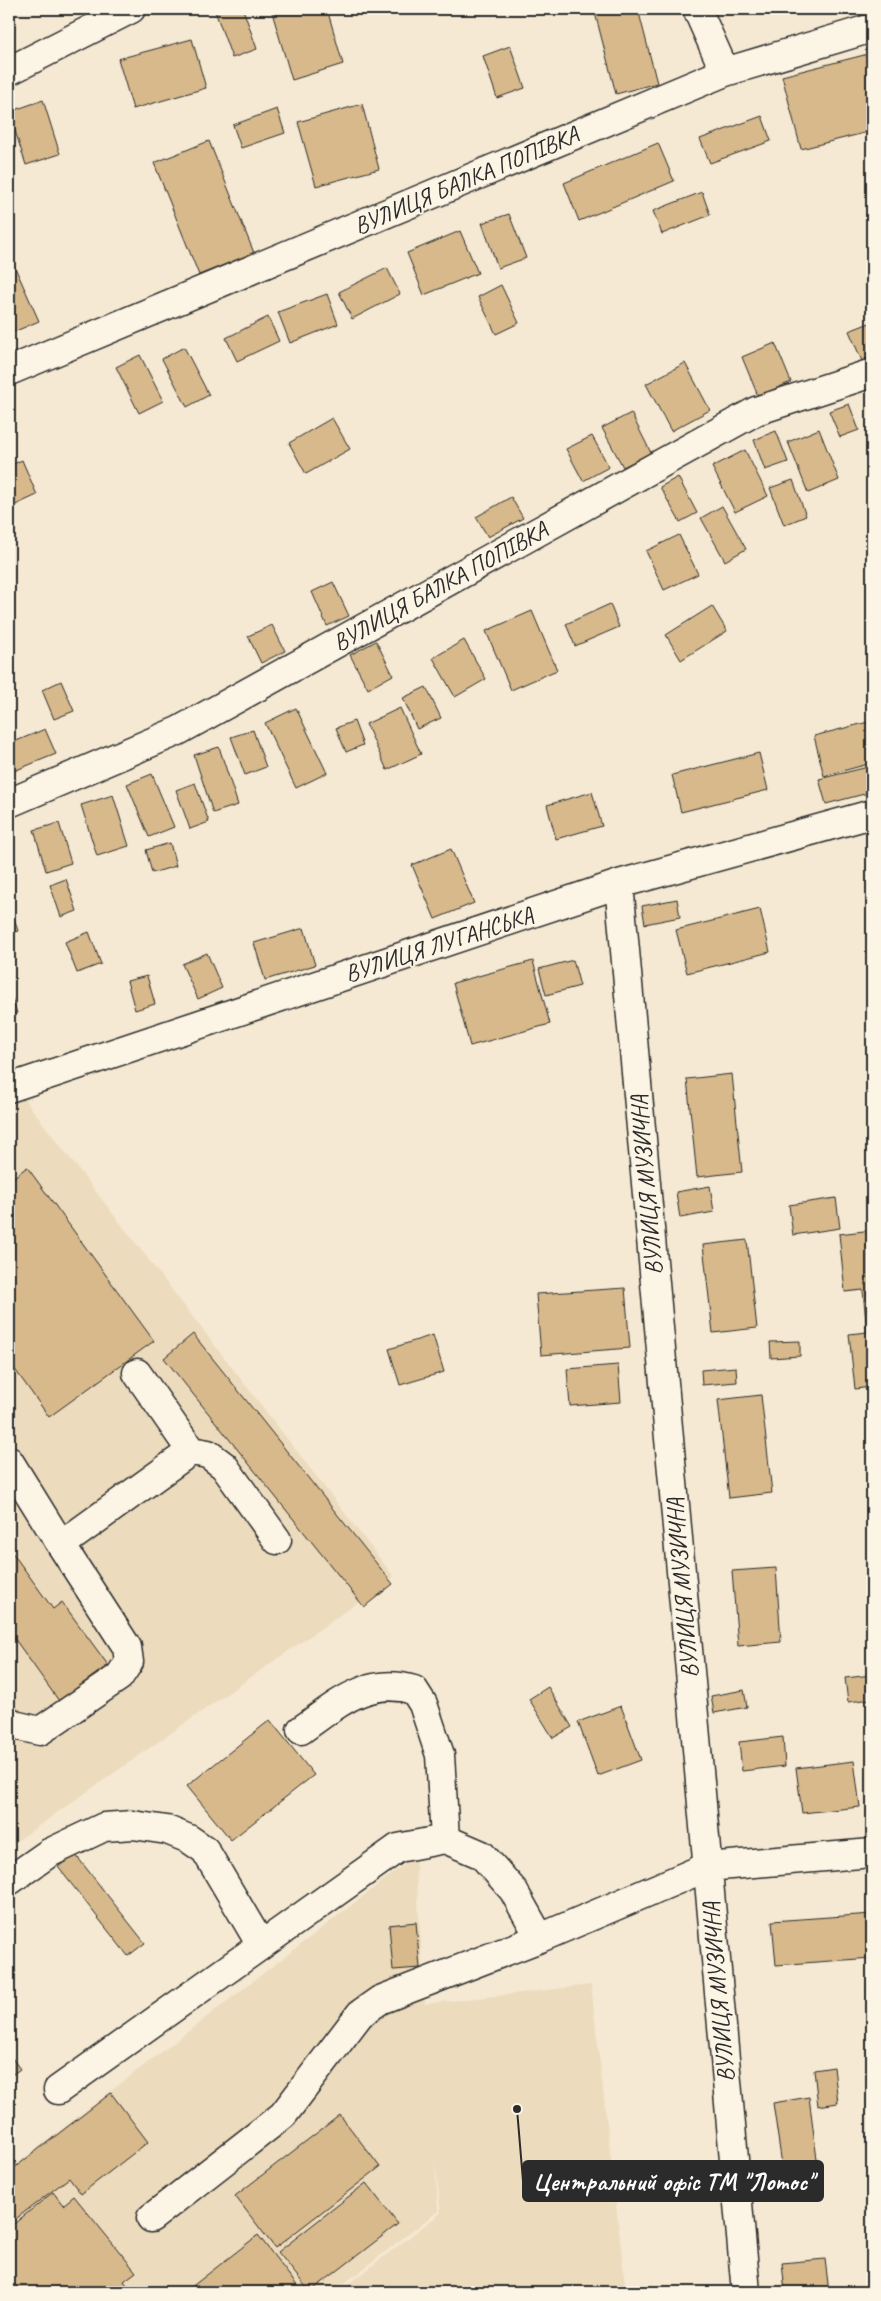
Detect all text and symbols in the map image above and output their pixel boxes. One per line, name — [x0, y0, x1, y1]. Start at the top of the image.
street label: ВУЛИЦЯ БАЛКА ПОПІВКА — [349, 119, 584, 241]
street label: ВУЛИЦЯ БАЛКА ПОПІВКА — [327, 514, 553, 658]
street label: ВУЛИЦЯ ЛУГАНСЬКА — [341, 899, 538, 989]
street label: ВУЛИЦЯ МУЗИЧНА — [623, 1093, 669, 1276]
street label: ВУЛИЦЯ МУЗИЧНА — [659, 1496, 705, 1679]
street label: ВУЛИЦЯ МУЗИЧНА — [695, 1900, 741, 2083]
callout: Центральний офіс ТМ "Лотос" — [523, 2161, 823, 2201]
text: Центральний офіс ТМ "Лотос" — [533, 2166, 818, 2198]

